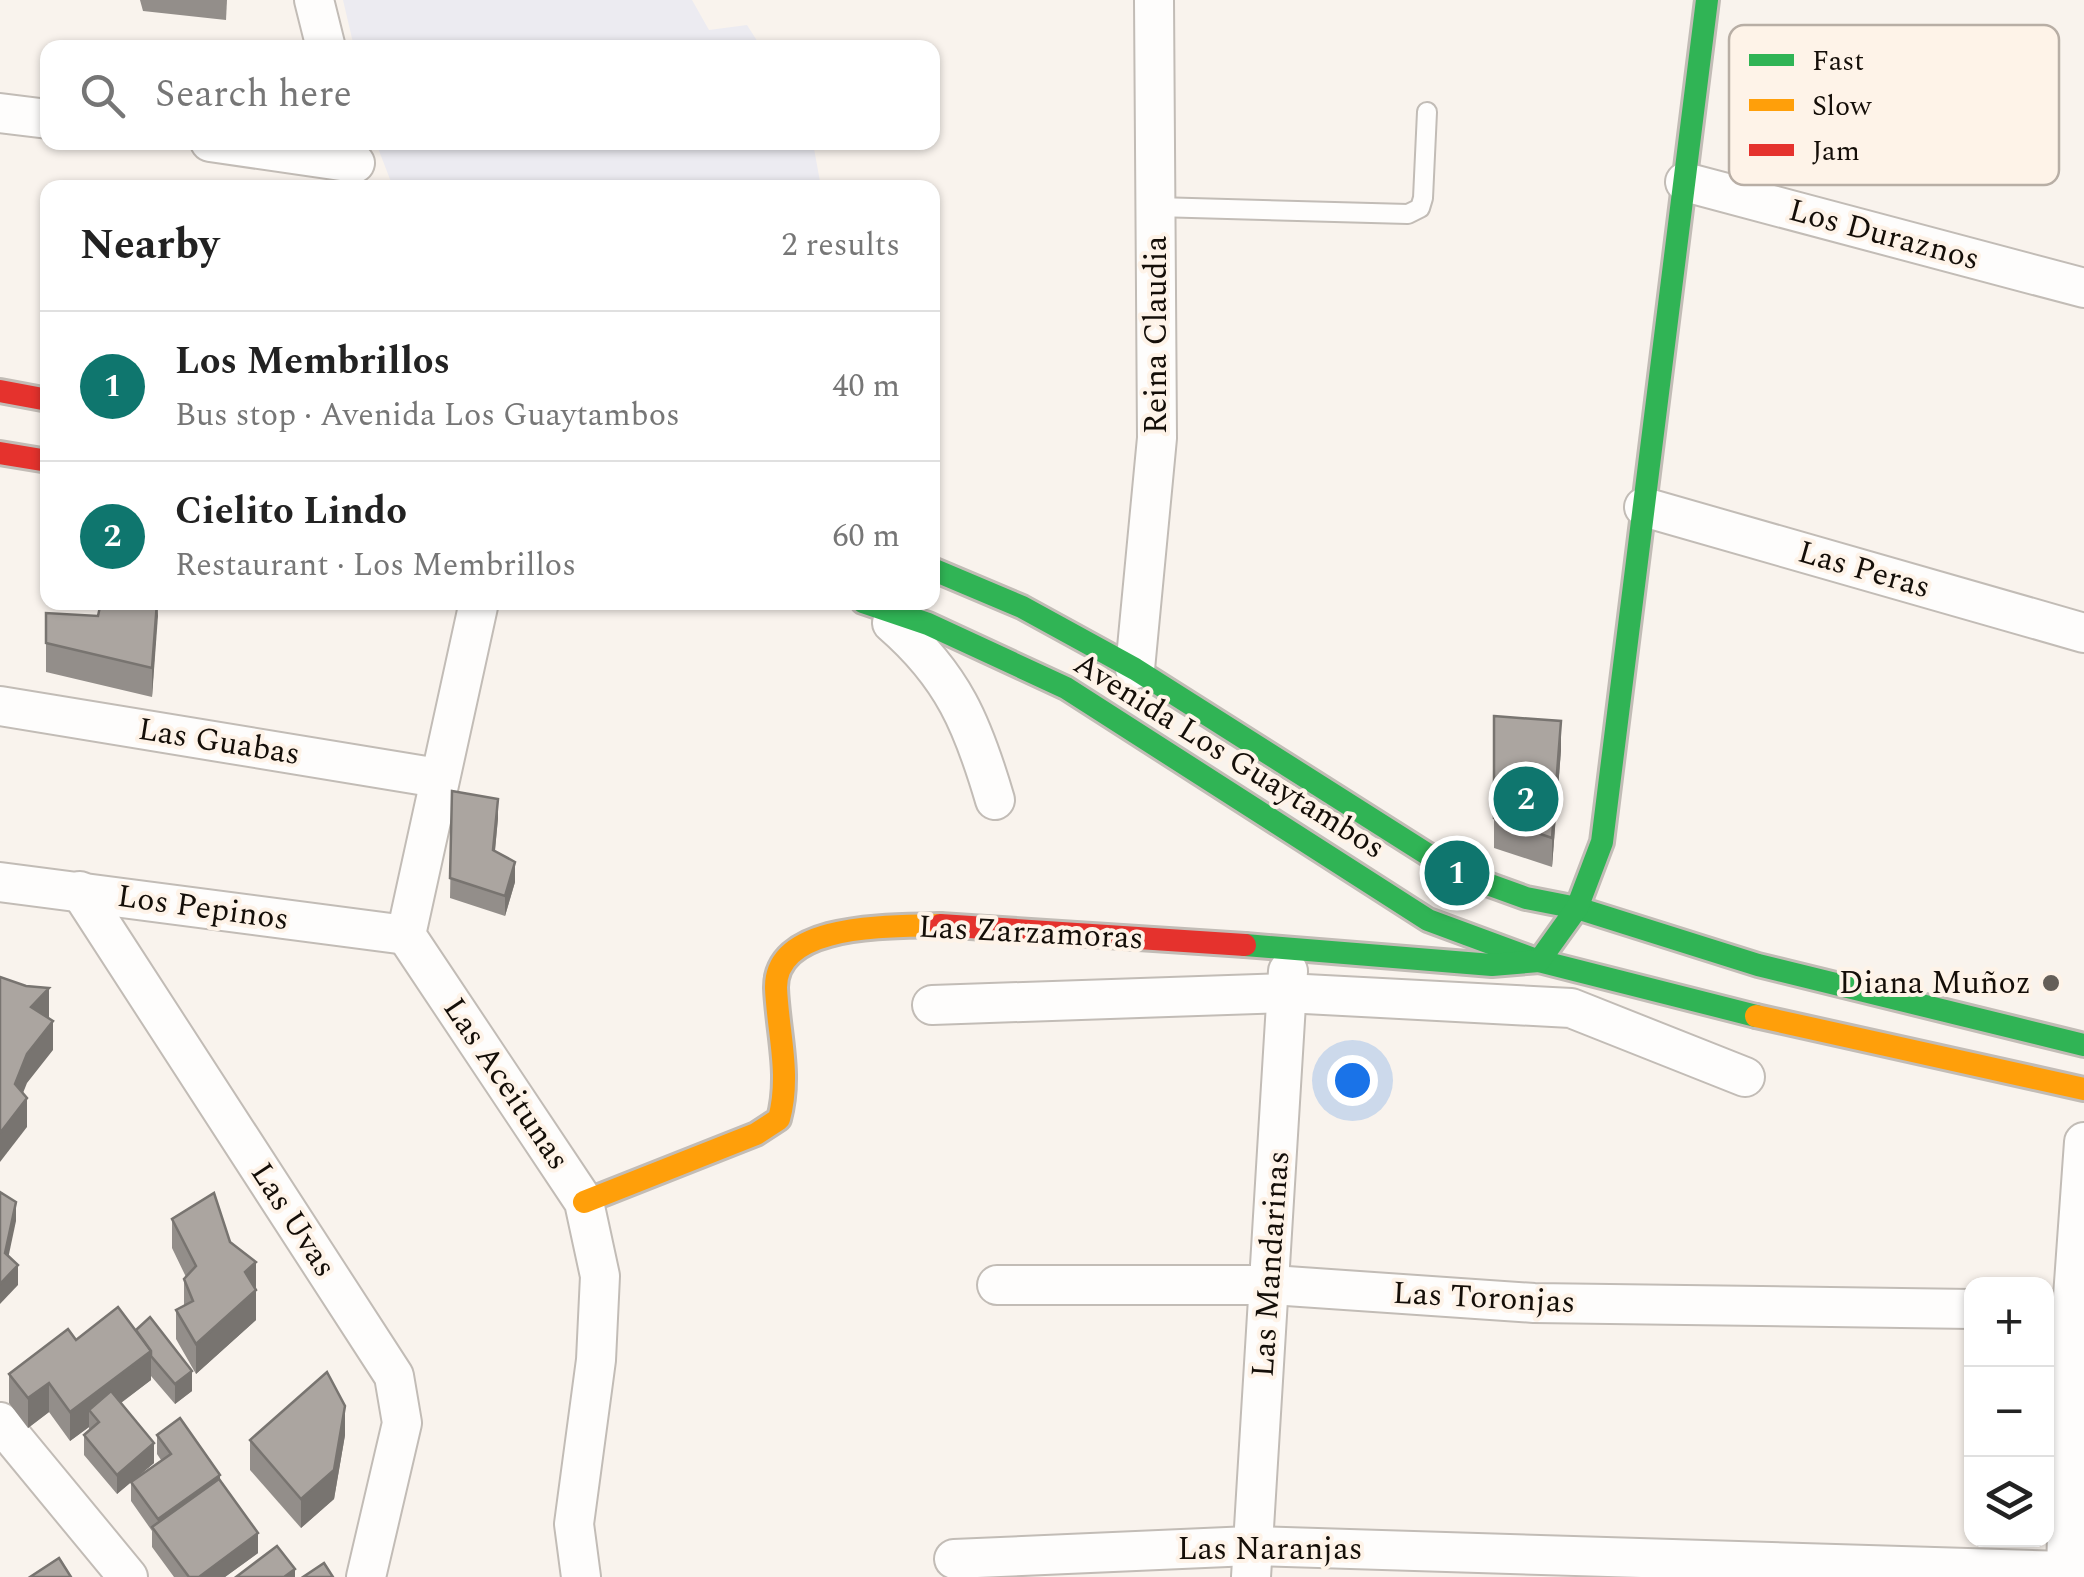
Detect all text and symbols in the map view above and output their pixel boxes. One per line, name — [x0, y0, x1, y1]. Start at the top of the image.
legend — [1729, 25, 2059, 185]
search box — [40, 40, 940, 150]
text: Fast — [1812, 40, 1864, 83]
text: Search here — [155, 66, 352, 124]
icon: search — [75, 68, 130, 123]
text: Slow — [1812, 85, 1872, 128]
text: Jam — [1812, 130, 1860, 173]
street label: Los Duraznos — [1783, 186, 1985, 284]
text: Nearby — [80, 214, 219, 277]
text: 2 results — [781, 221, 900, 270]
street label: Reina Claudia — [1132, 235, 1181, 434]
text: Los Membrillos — [175, 333, 450, 391]
text: 1 — [104, 362, 121, 411]
text: 40 m — [832, 362, 900, 411]
text: Bus stop · Avenida Los Guaytambos — [175, 391, 680, 440]
text: Cielito Lindo — [175, 483, 407, 541]
text: 2 — [104, 512, 121, 561]
text: 60 m — [832, 512, 900, 561]
street label: Las Peras — [1792, 528, 1936, 612]
text: Restaurant · Los Membrillos — [175, 541, 576, 590]
street label: Avenida Los Guaytambos — [1064, 640, 1394, 872]
street label: Las Guabas — [135, 705, 303, 779]
pin: 2 — [1494, 762, 1558, 836]
pin: 1 — [1424, 836, 1490, 910]
street label: Los Pepinos — [114, 872, 292, 944]
street label: Las Zarzamoras — [917, 903, 1145, 963]
place label: Diana Muñoz — [1839, 959, 2031, 1008]
marker: Diana Muñoz — [2040, 972, 2062, 994]
street label: Las Aceitunas — [430, 988, 582, 1180]
your location — [1327, 1055, 1378, 1106]
street label: Las Mandarinas — [1239, 1149, 1303, 1379]
street label: Las Uvas — [237, 1153, 349, 1287]
street label: Las Toronjas — [1391, 1269, 1577, 1327]
map controls — [1964, 1277, 2054, 1547]
button: + — [1964, 1277, 2054, 1367]
button: − — [1964, 1367, 2054, 1457]
button: layers — [1964, 1457, 2054, 1547]
street label: Las Naranjas — [1177, 1525, 1363, 1574]

